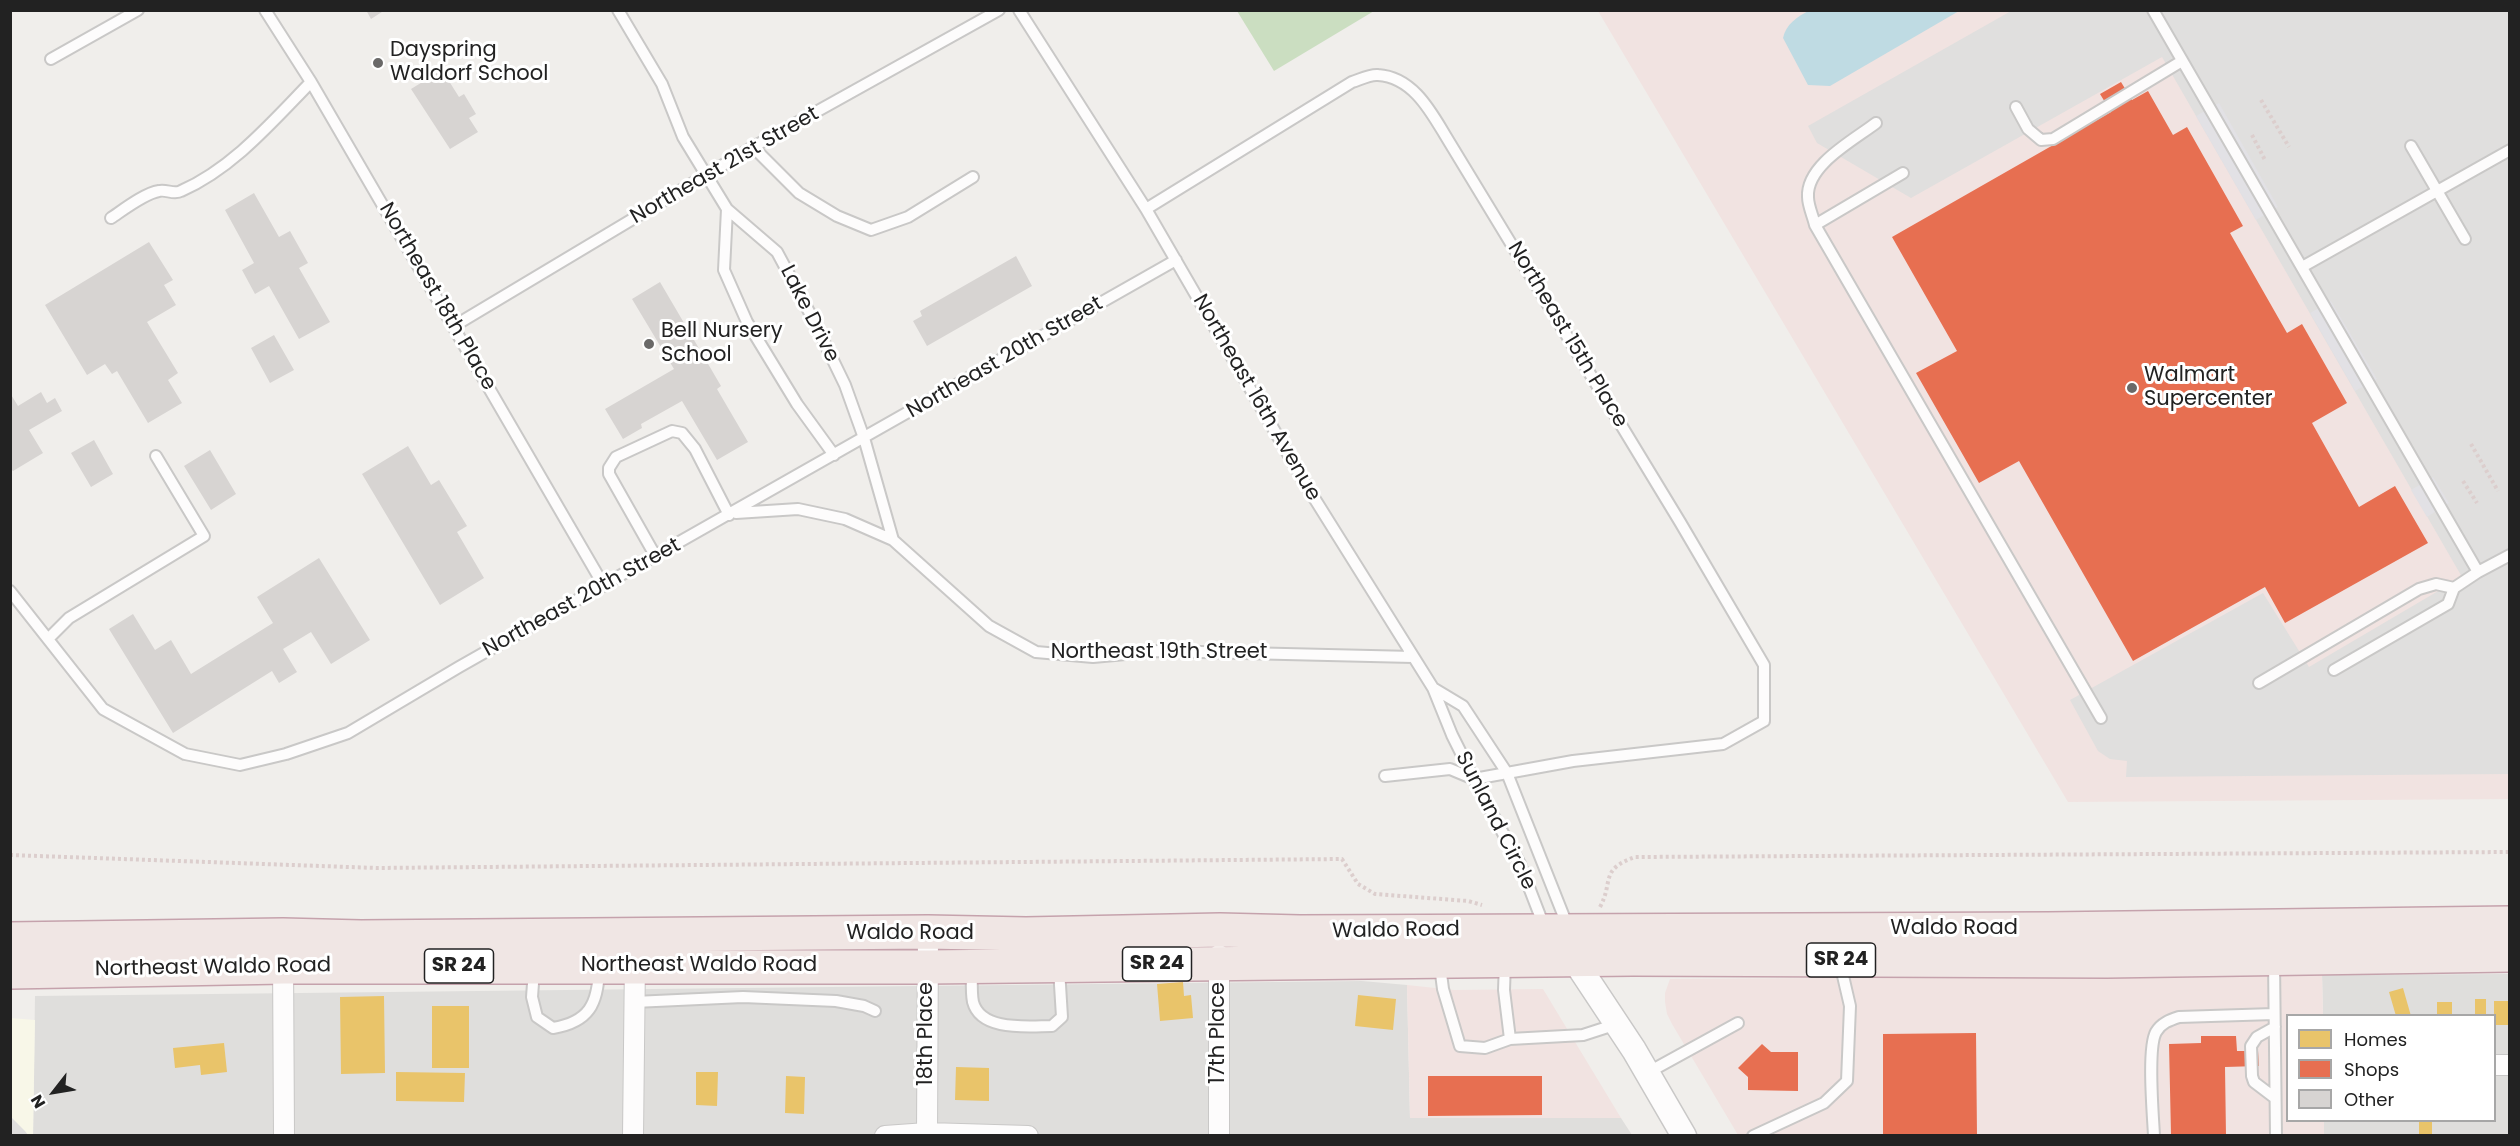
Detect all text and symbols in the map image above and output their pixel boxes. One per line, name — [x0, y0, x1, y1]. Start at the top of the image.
place label: Dayspring Waldorf School — [390, 38, 548, 88]
marker: Dayspring Waldorf School — [371, 56, 385, 70]
street label: Northeast 21st Street — [626, 102, 824, 230]
street label: Northeast 18th Place — [373, 199, 501, 395]
street label: Northeast 15th Place — [1501, 237, 1633, 433]
street label: Lake Drive — [774, 261, 844, 367]
street label: Northeast 16th Avenue — [1187, 290, 1325, 506]
street label: Northeast 20th Street — [903, 292, 1107, 424]
place label: Bell Nursery School — [661, 319, 783, 369]
marker: Bell Nursery School — [642, 337, 656, 351]
place label: Walmart Supercenter — [2144, 363, 2273, 413]
marker: Walmart Supercenter — [2125, 381, 2139, 395]
street label: Northeast 20th Street — [479, 533, 685, 663]
street label: Northeast 19th Street — [1051, 640, 1267, 666]
street label: Sunland Circle — [1449, 748, 1541, 894]
street label: Waldo Road — [1890, 916, 2018, 942]
street label: Waldo Road — [1332, 917, 1460, 945]
street label: Waldo Road — [846, 921, 974, 947]
road number: SR 24 — [1806, 943, 1876, 977]
road number: SR 24 — [1122, 947, 1192, 981]
road number: SR 24 — [424, 949, 494, 983]
street label: Northeast Waldo Road — [95, 953, 331, 983]
street label: Northeast Waldo Road — [581, 953, 817, 979]
street label: 18th Place — [914, 982, 940, 1086]
street label: 17th Place — [1206, 982, 1232, 1084]
legend — [2286, 1014, 2496, 1122]
text: Homes — [2344, 1027, 2407, 1052]
text: Shops — [2344, 1057, 2399, 1082]
north arrow — [24, 1062, 84, 1122]
text: Other — [2344, 1087, 2394, 1112]
text: N — [25, 1090, 51, 1113]

